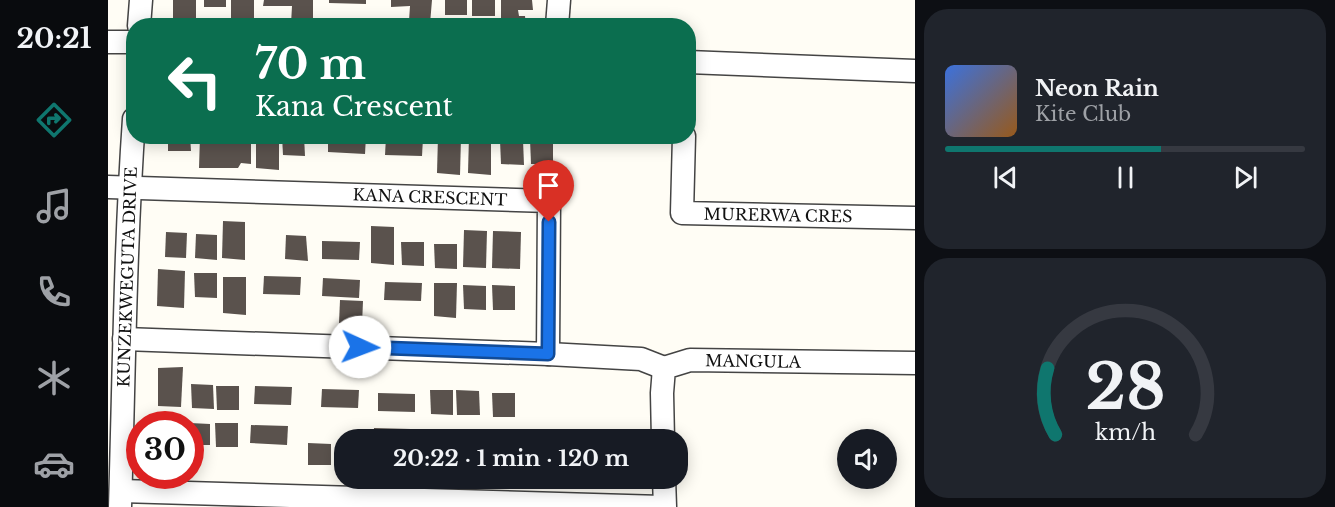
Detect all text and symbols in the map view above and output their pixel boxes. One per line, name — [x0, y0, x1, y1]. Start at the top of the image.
text: 20:21 — [17, 22, 91, 55]
text: 70 m — [255, 38, 366, 90]
icon: left — [156, 42, 234, 120]
text: Neon Rain — [1035, 75, 1159, 102]
text: Kana Crescent — [255, 90, 453, 123]
icon: directions — [33, 99, 75, 141]
text: Kite Club — [1035, 102, 1131, 126]
pin — [523, 160, 574, 222]
icon: previous — [989, 161, 1022, 194]
icon: pause — [1109, 161, 1142, 194]
icon: next — [1229, 161, 1262, 194]
street label: KUNZEKWEGUTA DRIVE — [113, 166, 141, 388]
icon: arrive — [532, 169, 565, 202]
street label: KANA CRESCENT — [352, 184, 508, 210]
icon: music — [33, 185, 75, 227]
street label: MURERWA CRES — [703, 204, 853, 226]
icon: phone — [33, 271, 75, 313]
position arrow — [328, 315, 392, 379]
text: 28 — [1085, 348, 1165, 426]
street label: MANGULA — [705, 350, 802, 372]
icon: climate — [33, 357, 75, 399]
speed limit sign: 30 — [126, 411, 204, 489]
text: km/h — [1095, 419, 1156, 446]
map controls — [837, 429, 897, 489]
button: sound — [837, 429, 897, 489]
icon: car — [33, 443, 75, 485]
text: 20:22 · 1 min · 120 m — [393, 445, 629, 472]

